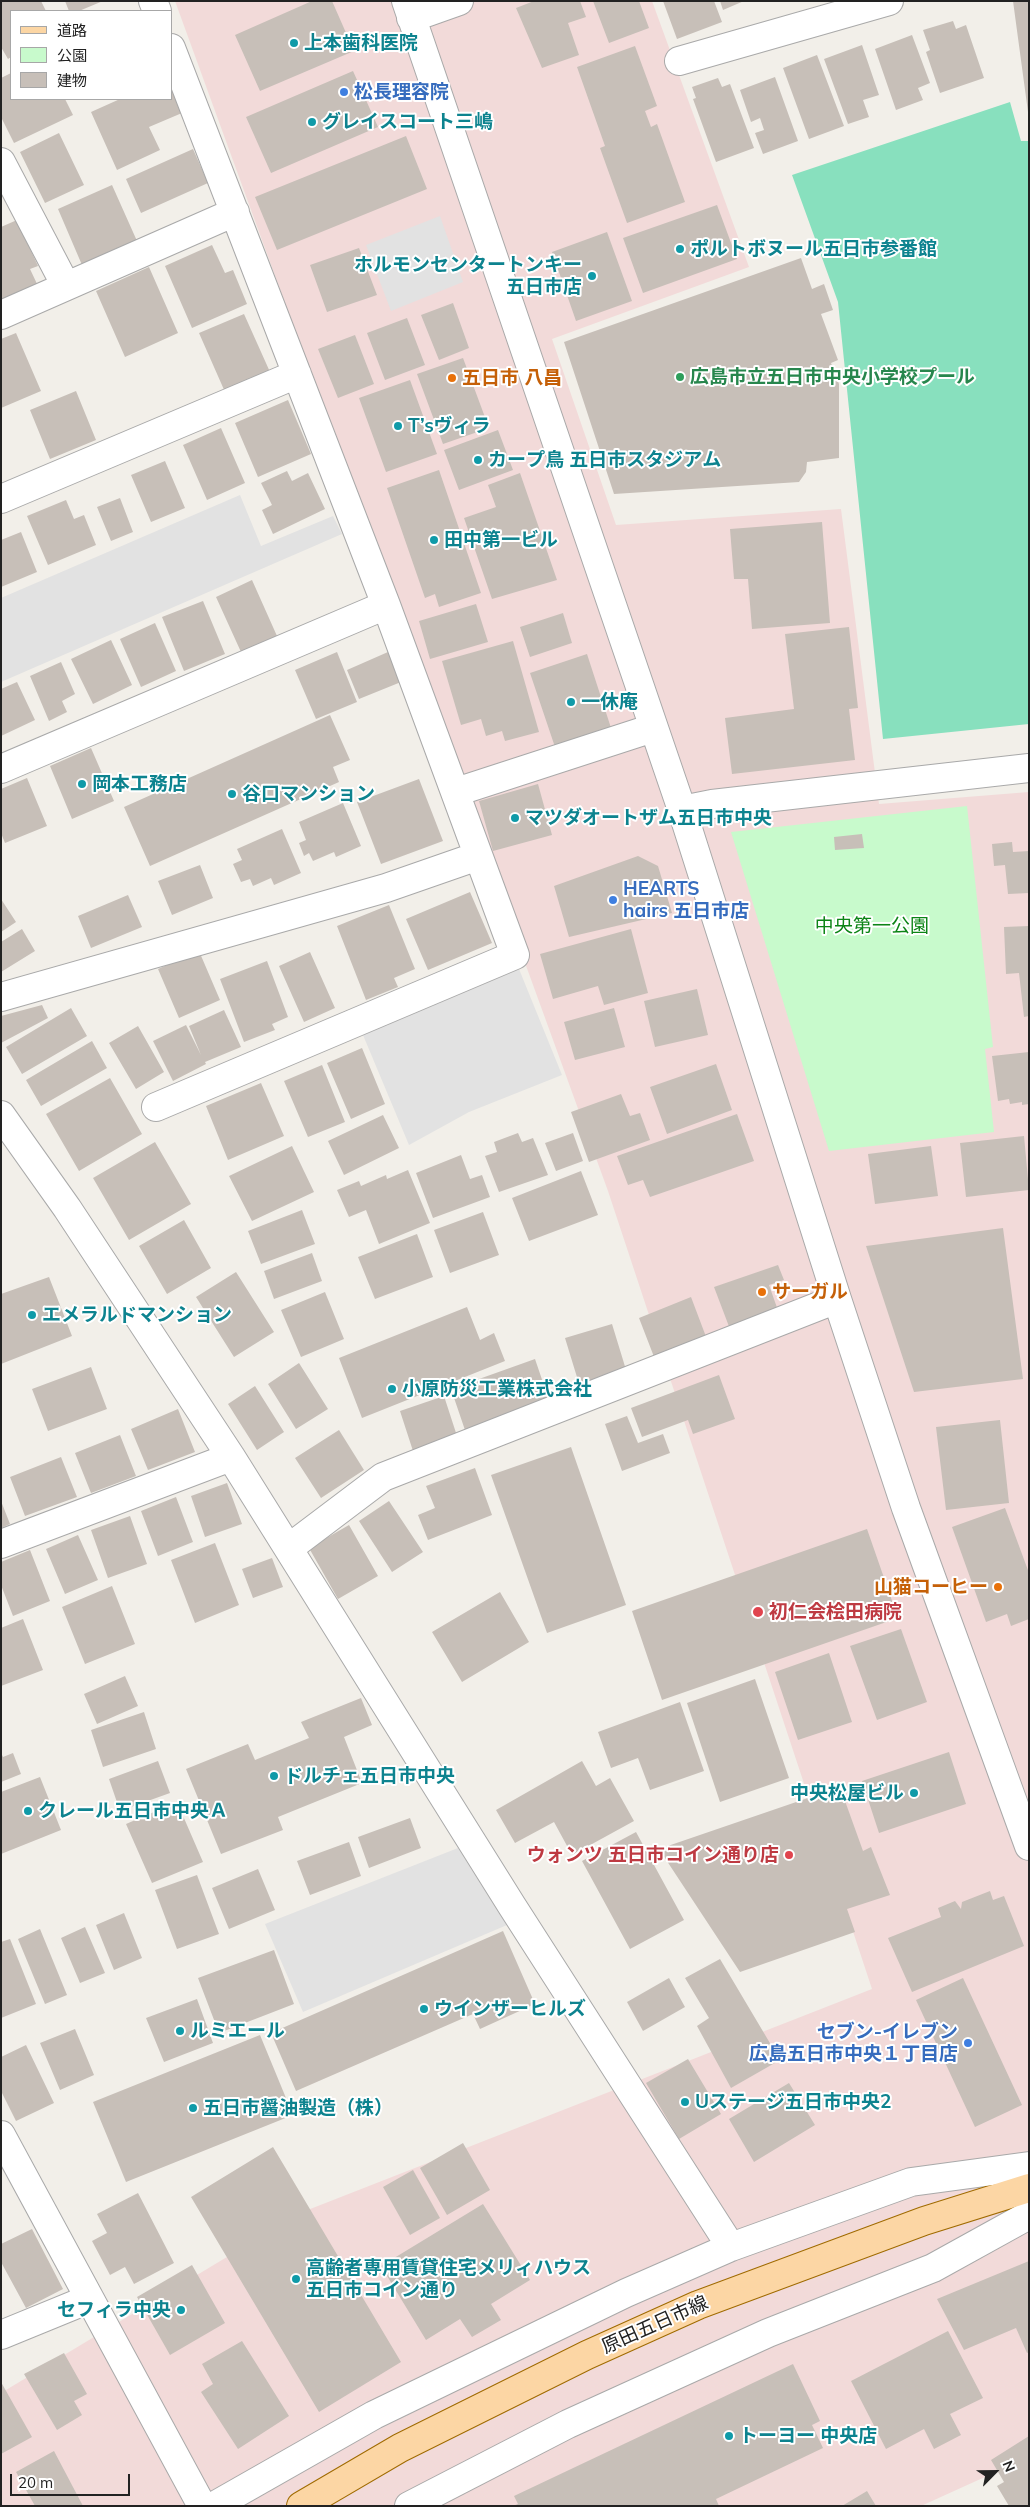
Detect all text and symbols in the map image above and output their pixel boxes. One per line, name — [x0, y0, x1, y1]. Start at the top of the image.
legend — [10, 10, 172, 100]
text: 道路 — [57, 21, 87, 40]
place label: 上本歯科医院 — [304, 32, 418, 54]
marker: 上本歯科医院 — [288, 37, 300, 49]
text: 公園 — [57, 46, 87, 65]
text: 建物 — [57, 71, 87, 90]
place label: 松長理容院 — [354, 81, 449, 103]
marker: 松長理容院 — [338, 86, 350, 98]
place label: グレイスコート三嶋 — [322, 111, 493, 133]
marker: グレイスコート三嶋 — [306, 116, 318, 128]
place label: ポルトボヌール五日市参番館 — [690, 238, 937, 260]
marker: ポルトボヌール五日市参番館 — [674, 243, 686, 255]
place label: ホルモンセンタートンキー 五日市店 — [354, 254, 582, 298]
marker: ホルモンセンタートンキー 五日市店 — [586, 270, 598, 282]
place label: 広島市立五日市中央小学校プール — [690, 366, 975, 388]
place label: 五日市 八昌 — [462, 367, 562, 389]
marker: 広島市立五日市中央小学校プール — [674, 371, 686, 383]
marker: 五日市 八昌 — [446, 372, 458, 384]
place label: T’sヴィラ — [408, 415, 491, 437]
marker: T’sヴィラ — [392, 420, 404, 432]
place label: カープ鳥 五日市スタジアム — [488, 449, 721, 471]
marker: カープ鳥 五日市スタジアム — [472, 454, 484, 466]
place label: 田中第一ビル — [444, 529, 558, 551]
marker: 田中第一ビル — [428, 534, 440, 546]
place label: 一休庵 — [581, 691, 638, 713]
marker: 一休庵 — [565, 696, 577, 708]
place label: 岡本工務店 — [92, 773, 187, 795]
marker: 岡本工務店 — [76, 778, 88, 790]
place label: 谷口マンション — [242, 783, 375, 805]
marker: 谷口マンション — [226, 788, 238, 800]
place label: マツダオートザム五日市中央 — [525, 807, 772, 829]
marker: マツダオートザム五日市中央 — [509, 812, 521, 824]
place label: HEARTS hairs 五日市店 — [623, 878, 749, 922]
marker: HEARTS hairs 五日市店 — [607, 894, 619, 906]
park label: 中央第一公園 — [815, 915, 929, 937]
place label: サーガル — [772, 1281, 848, 1303]
marker: サーガル — [756, 1286, 768, 1298]
place label: エメラルドマンション — [42, 1304, 232, 1326]
marker: エメラルドマンション — [26, 1309, 38, 1321]
place label: 小原防災工業株式会社 — [402, 1378, 592, 1400]
marker: 小原防災工業株式会社 — [386, 1383, 398, 1395]
place label: 山猫コーヒー — [874, 1576, 988, 1598]
marker: 山猫コーヒー — [992, 1581, 1004, 1593]
place label: 初仁会桧田病院 — [769, 1601, 902, 1623]
marker: 初仁会桧田病院 — [751, 1605, 765, 1619]
place label: ドルチェ五日市中央 — [284, 1765, 455, 1787]
marker: ドルチェ五日市中央 — [268, 1770, 280, 1782]
place label: 中央松屋ビル — [790, 1782, 904, 1804]
marker: 中央松屋ビル — [908, 1787, 920, 1799]
place label: クレール五日市中央Ａ — [38, 1800, 228, 1822]
marker: クレール五日市中央Ａ — [22, 1805, 34, 1817]
place label: ウォンツ 五日市コイン通り店 — [527, 1844, 779, 1866]
marker: ウォンツ 五日市コイン通り店 — [783, 1849, 795, 1861]
place label: ウインザーヒルズ — [434, 1998, 586, 2020]
marker: ウインザーヒルズ — [418, 2003, 430, 2015]
place label: ルミエール — [190, 2020, 285, 2042]
place label: セブン-イレブン 広島五日市中央１丁目店 — [749, 2021, 958, 2065]
marker: ルミエール — [174, 2025, 186, 2037]
marker: セブン-イレブン 広島五日市中央１丁目店 — [962, 2037, 974, 2049]
place label: Uステージ五日市中央2 — [695, 2091, 891, 2113]
marker: Uステージ五日市中央2 — [679, 2096, 691, 2108]
place label: 五日市醤油製造（株） — [203, 2097, 393, 2119]
marker: 五日市醤油製造（株） — [187, 2102, 199, 2114]
place label: 高齢者専用賃貸住宅メリィハウス 五日市コイン通り — [306, 2257, 591, 2301]
marker: 高齢者専用賃貸住宅メリィハウス 五日市コイン通り — [290, 2273, 302, 2285]
street label: 原田五日市線 — [598, 2291, 712, 2359]
place label: セフィラ中央 — [57, 2299, 171, 2321]
marker: セフィラ中央 — [175, 2304, 187, 2316]
place label: トーヨー 中央店 — [739, 2425, 877, 2447]
marker: トーヨー 中央店 — [723, 2430, 735, 2442]
north arrow — [970, 2447, 1020, 2497]
text: N — [998, 2458, 1019, 2475]
scale bar — [12, 2464, 132, 2496]
text: 20 m — [18, 2473, 53, 2492]

